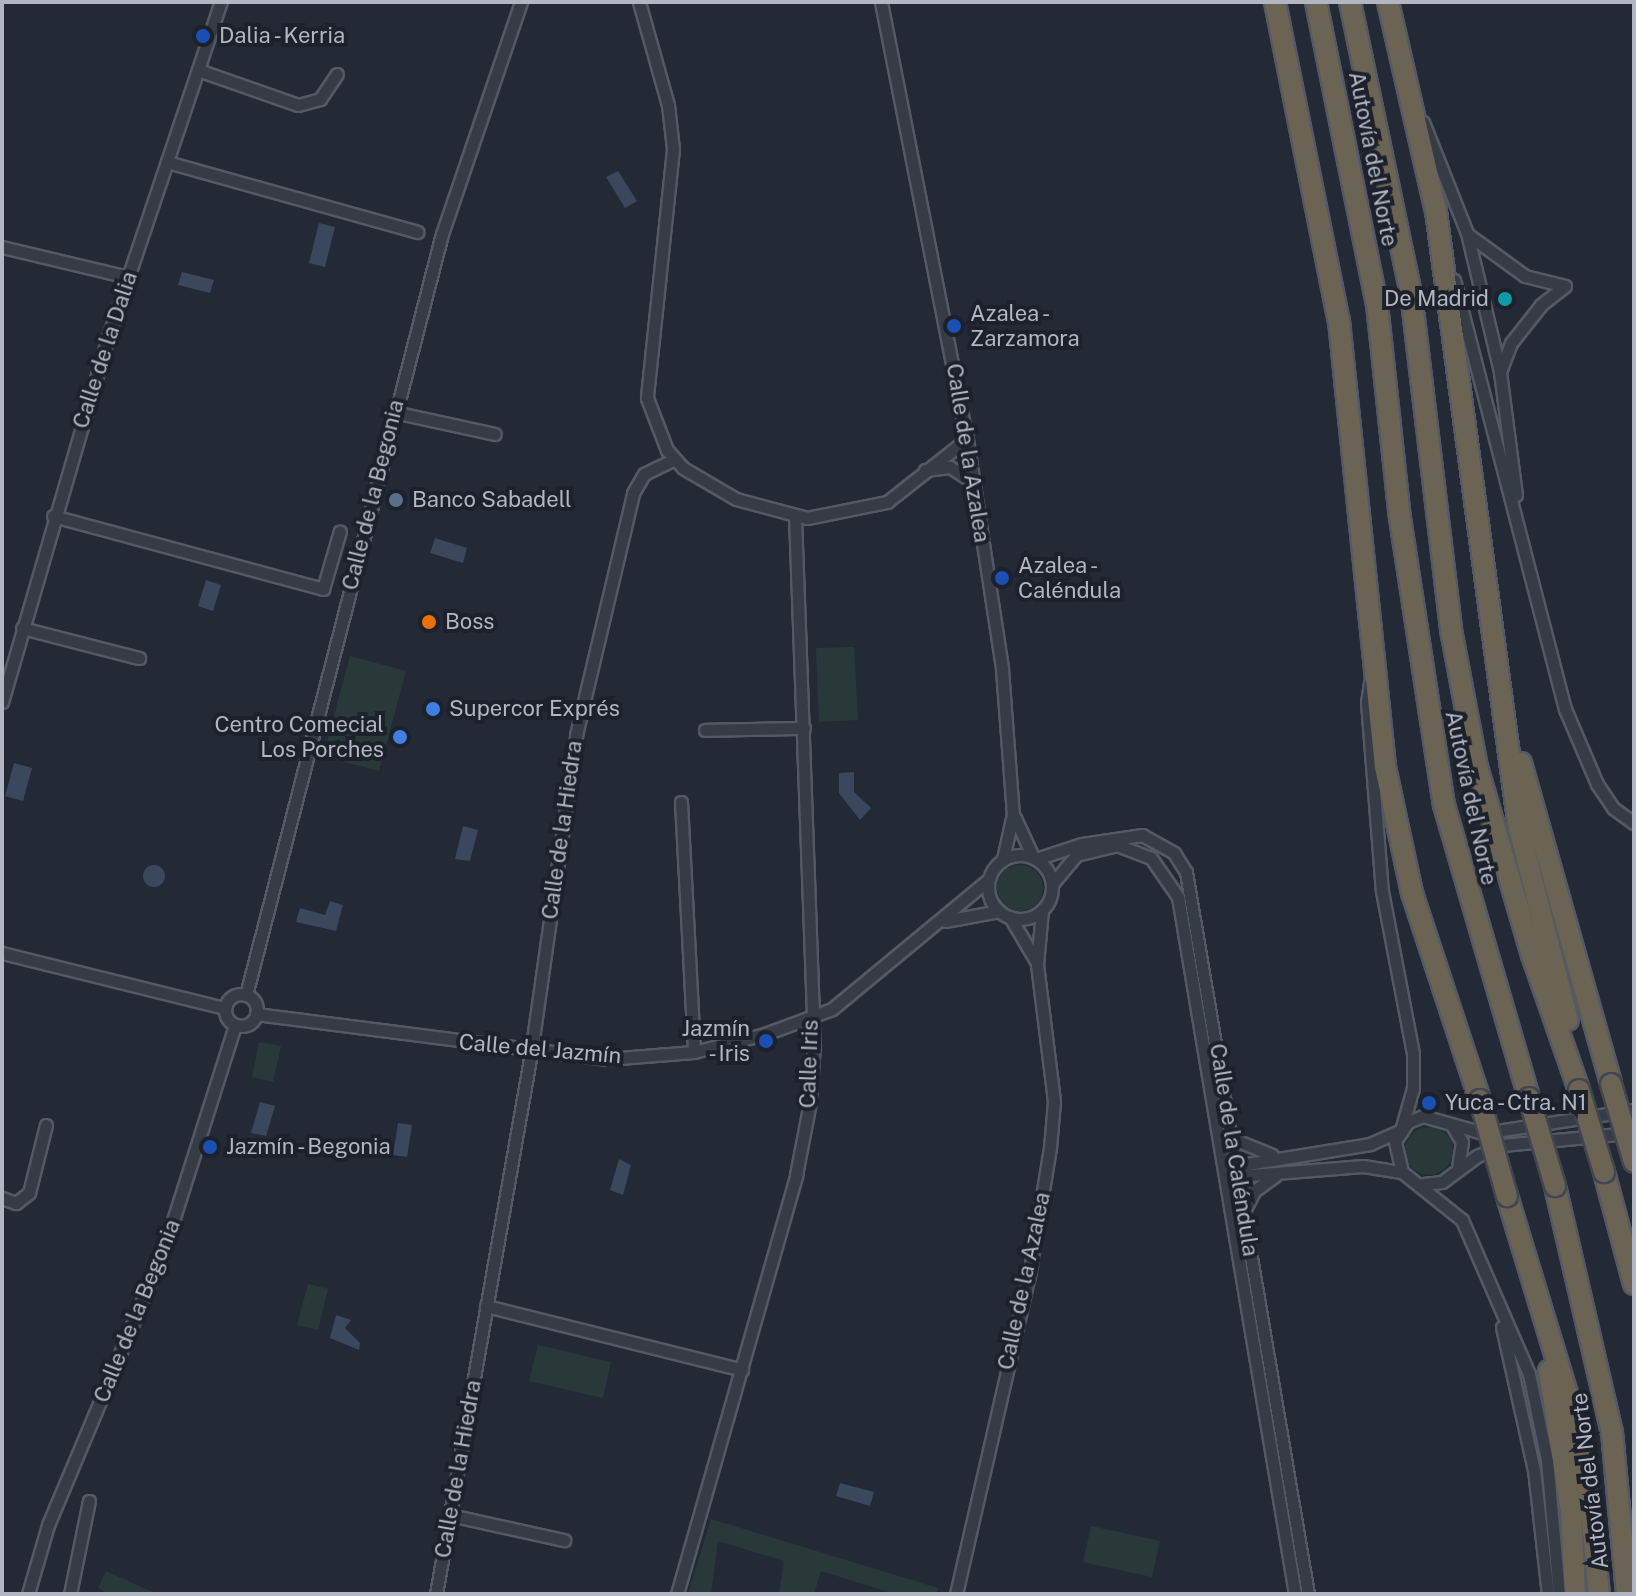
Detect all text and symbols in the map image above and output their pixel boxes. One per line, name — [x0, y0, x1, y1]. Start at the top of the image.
place label: Dalia - Kerria — [219, 23, 351, 49]
marker: Dalia - Kerria — [194, 27, 212, 45]
street label: Autovía del Norte — [1343, 69, 1403, 249]
street label: Calle de la Dalia — [67, 268, 143, 432]
place label: De Madrid — [1384, 286, 1489, 312]
marker: De Madrid — [1496, 290, 1514, 308]
place label: Azalea - Zarzamora — [970, 300, 1080, 352]
marker: Azalea - Zarzamora — [945, 317, 963, 335]
street label: Calle de la Azalea — [941, 361, 995, 545]
street label: Calle de la Begonia — [337, 397, 409, 593]
place label: Banco Sabadell — [412, 487, 572, 513]
marker: Banco Sabadell — [387, 491, 405, 509]
place label: Azalea - Caléndula — [1018, 552, 1121, 604]
marker: Azalea - Caléndula — [993, 569, 1011, 587]
place label: Boss — [445, 609, 494, 635]
marker: Boss — [420, 613, 438, 631]
place label: Supercor Exprés — [449, 696, 620, 722]
marker: Supercor Exprés — [424, 700, 442, 718]
street label: Autovía del Norte — [1440, 708, 1502, 888]
place label: Centro Comecial Los Porches — [214, 711, 384, 762]
marker: Centro Comecial Los Porches — [391, 728, 409, 746]
street label: Calle de la Hiedra — [536, 739, 588, 921]
place label: Jazmín - Iris — [682, 1015, 750, 1066]
street label: Calle Iris — [794, 1019, 824, 1109]
street label: Calle del Jazmín — [457, 1029, 623, 1069]
marker: Jazmín - Iris — [757, 1032, 775, 1050]
street label: Calle de la Caléndula — [1204, 1041, 1264, 1259]
place label: Yuca - Ctra. N1 — [1445, 1090, 1593, 1116]
marker: Yuca - Ctra. N1 — [1420, 1094, 1438, 1112]
place label: Jazmín - Begonia — [226, 1134, 397, 1160]
marker: Jazmín - Begonia — [201, 1138, 219, 1156]
street label: Calle de la Azalea — [992, 1189, 1056, 1373]
street label: Calle de la Begonia — [88, 1215, 186, 1407]
street label: Calle de la Hiedra — [429, 1378, 487, 1560]
street label: Autovía del Norte — [1566, 1391, 1614, 1571]

